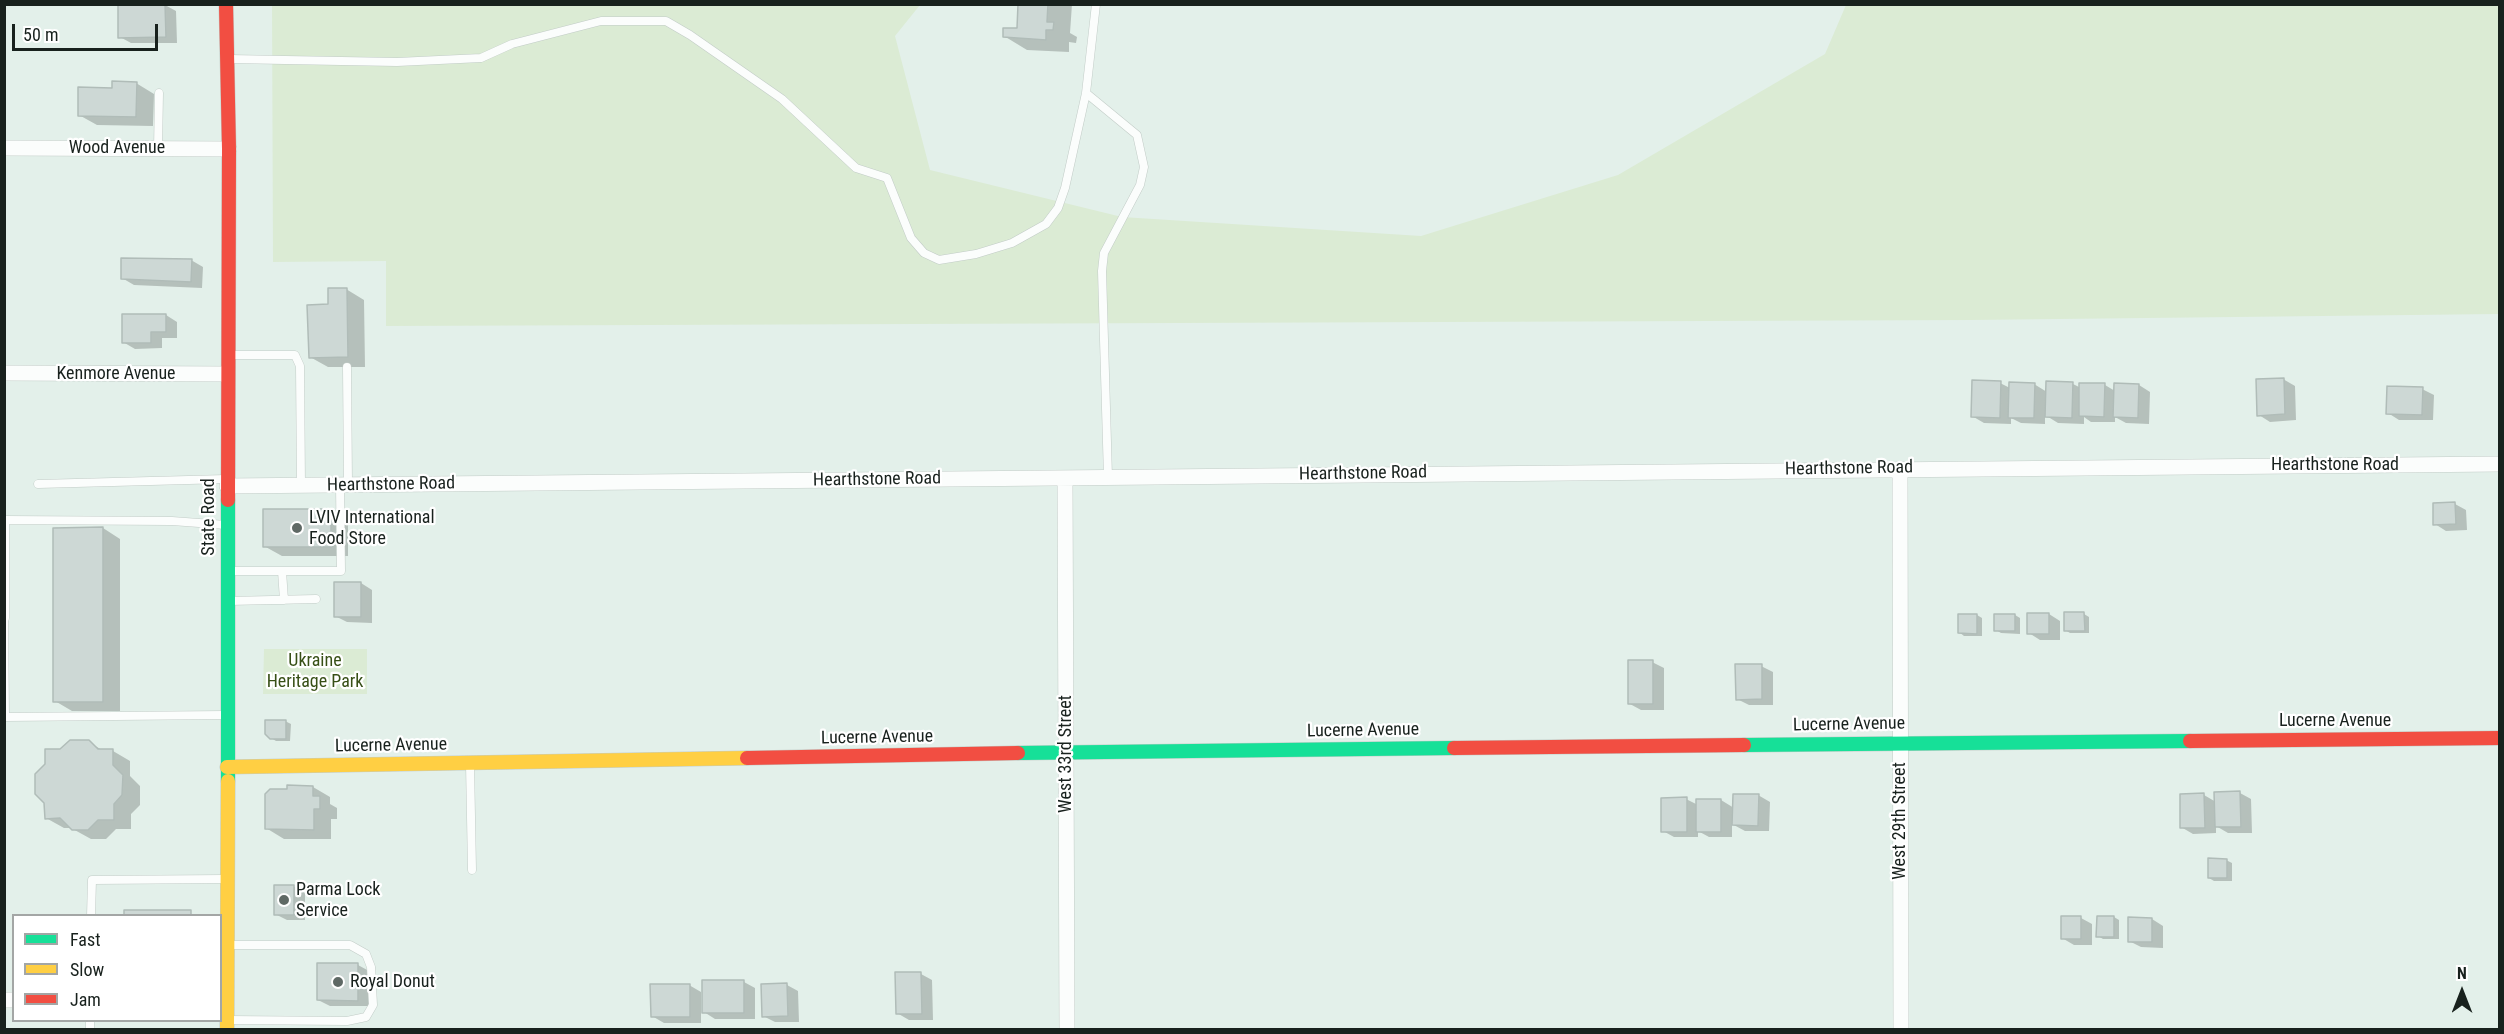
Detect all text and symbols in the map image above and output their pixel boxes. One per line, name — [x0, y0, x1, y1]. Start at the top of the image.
scale bar — [15, 12, 160, 50]
text: 50 m — [23, 24, 58, 45]
street label: Wood Avenue — [69, 137, 165, 159]
street label: Kenmore Avenue — [56, 363, 176, 385]
street label: Hearthstone Road — [2271, 454, 2399, 476]
street label: Hearthstone Road — [1785, 457, 1913, 481]
street label: Hearthstone Road — [1299, 462, 1427, 486]
street label: Hearthstone Road — [813, 468, 941, 492]
street label: Hearthstone Road — [327, 473, 455, 497]
street label: State Road — [198, 478, 220, 556]
place label: LVIV International Food Store — [309, 507, 435, 550]
marker: LVIV International Food Store — [290, 521, 304, 535]
park label: Ukraine Heritage Park — [267, 650, 363, 692]
street label: West 33rd Street — [1055, 695, 1077, 813]
street label: Lucerne Avenue — [2279, 710, 2391, 732]
street label: Lucerne Avenue — [1793, 713, 1905, 737]
street label: Lucerne Avenue — [1307, 719, 1419, 743]
street label: Lucerne Avenue — [821, 726, 933, 750]
street label: Lucerne Avenue — [335, 734, 447, 758]
street label: West 29th Street — [1889, 762, 1911, 880]
place label: Parma Lock Service — [296, 879, 380, 922]
marker: Parma Lock Service — [277, 893, 291, 907]
legend — [12, 914, 222, 1022]
text: Fast — [70, 929, 101, 950]
text: Slow — [70, 959, 104, 980]
north arrow — [2432, 962, 2492, 1022]
text: N — [2457, 964, 2467, 983]
place label: Royal Donut — [350, 971, 435, 993]
marker: Royal Donut — [331, 975, 345, 989]
text: Jam — [70, 989, 101, 1010]

